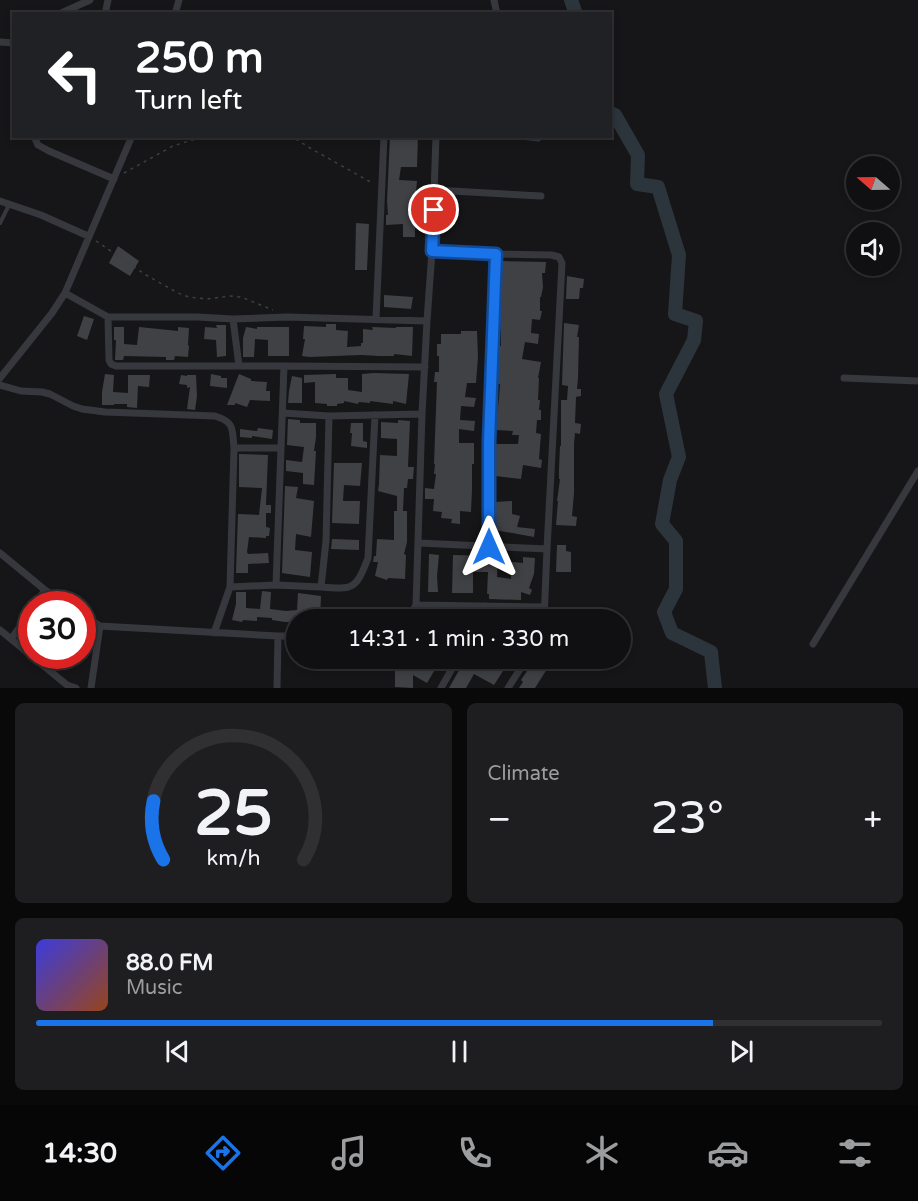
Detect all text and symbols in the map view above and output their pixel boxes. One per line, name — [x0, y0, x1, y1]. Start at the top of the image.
text: 250 m — [135, 33, 264, 84]
icon: left — [36, 36, 114, 114]
text: Turn left — [135, 84, 242, 117]
north arrow — [846, 156, 900, 210]
map controls — [846, 156, 900, 276]
pin — [408, 184, 459, 235]
icon: arrive — [417, 193, 450, 226]
button: sound — [846, 222, 900, 276]
position arrow — [457, 515, 521, 579]
speed limit sign: 30 — [18, 591, 96, 669]
text: 14:31 · 1 min · 330 m — [348, 626, 569, 652]
text: Climate — [488, 762, 560, 786]
text: 25 — [194, 777, 272, 852]
text: 23° — [650, 792, 724, 846]
text: − — [488, 800, 511, 839]
text: + — [863, 800, 882, 839]
text: km/h — [206, 845, 260, 871]
text: 88.0 FM — [126, 950, 214, 976]
text: Music — [126, 976, 182, 1000]
icon: previous — [161, 1035, 194, 1068]
icon: pause — [443, 1035, 476, 1068]
icon: next — [725, 1035, 758, 1068]
icon: directions — [202, 1132, 244, 1174]
icon: music — [328, 1132, 370, 1174]
icon: phone — [454, 1132, 496, 1174]
icon: climate — [581, 1132, 623, 1174]
icon: car — [707, 1132, 749, 1174]
icon: filters — [834, 1132, 876, 1174]
text: 14:30 — [42, 1137, 117, 1170]

